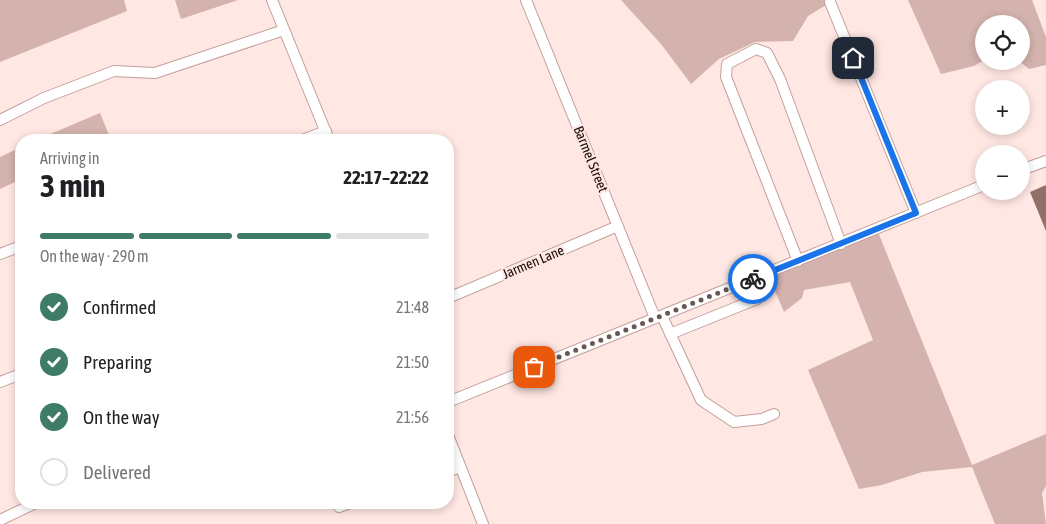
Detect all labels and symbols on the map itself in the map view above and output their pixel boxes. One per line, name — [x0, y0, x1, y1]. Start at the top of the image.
pin — [832, 37, 874, 79]
street label: Barmel Street — [570, 124, 612, 194]
street label: Jarmen Lane — [500, 242, 566, 282]
courier — [728, 254, 778, 304]
pin — [513, 346, 555, 388]

